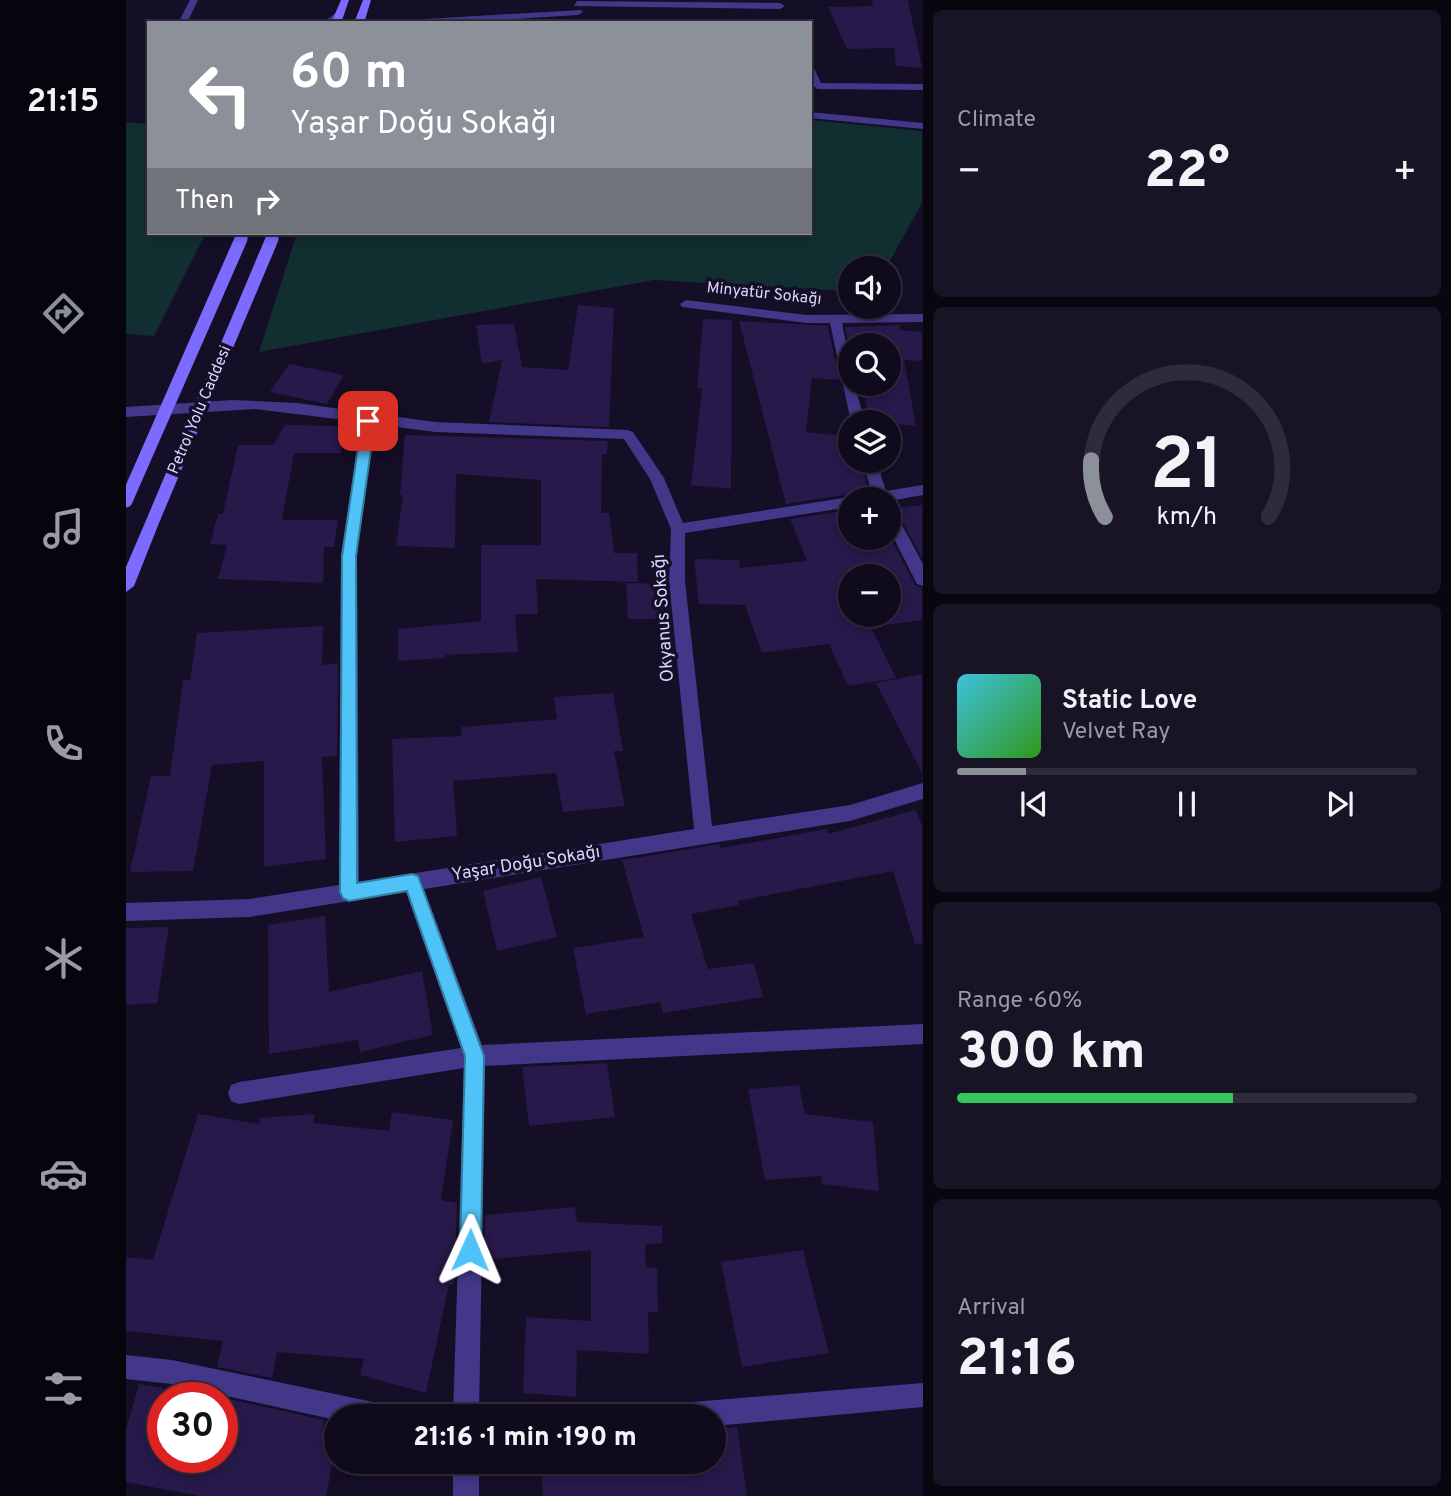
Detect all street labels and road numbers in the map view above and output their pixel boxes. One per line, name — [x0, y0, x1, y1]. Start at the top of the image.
street label: Minyatür Sokağı — [706, 278, 822, 310]
street label: Petrol Yolu Caddesi — [164, 343, 236, 477]
street label: Okyanus Sokağı — [648, 553, 680, 683]
street label: Yaşar Doğu Sokağı — [450, 841, 602, 887]

